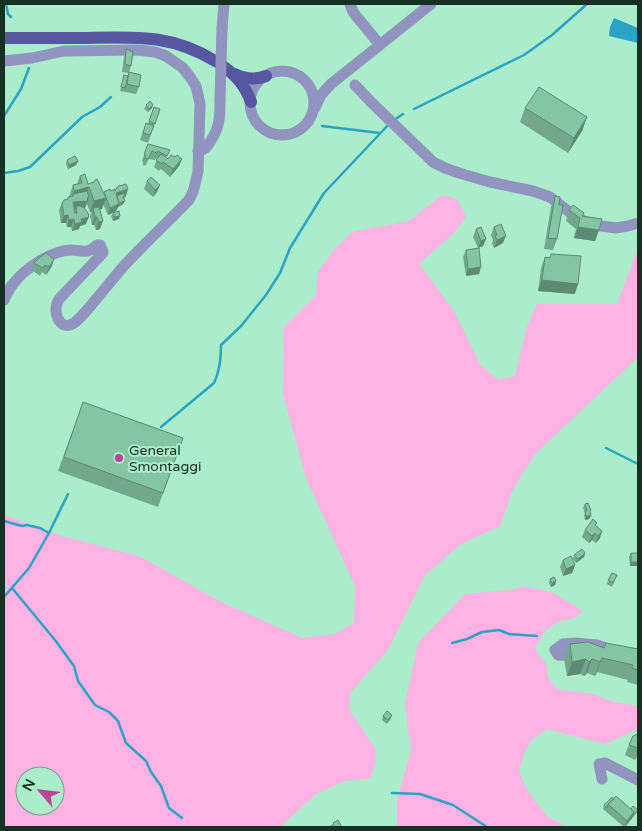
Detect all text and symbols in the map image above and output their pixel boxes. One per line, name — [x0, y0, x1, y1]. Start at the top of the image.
place label: General Smontaggi — [129, 442, 202, 475]
marker: General Smontaggi — [113, 452, 125, 464]
north arrow — [15, 766, 65, 816]
text: N — [19, 776, 39, 794]

